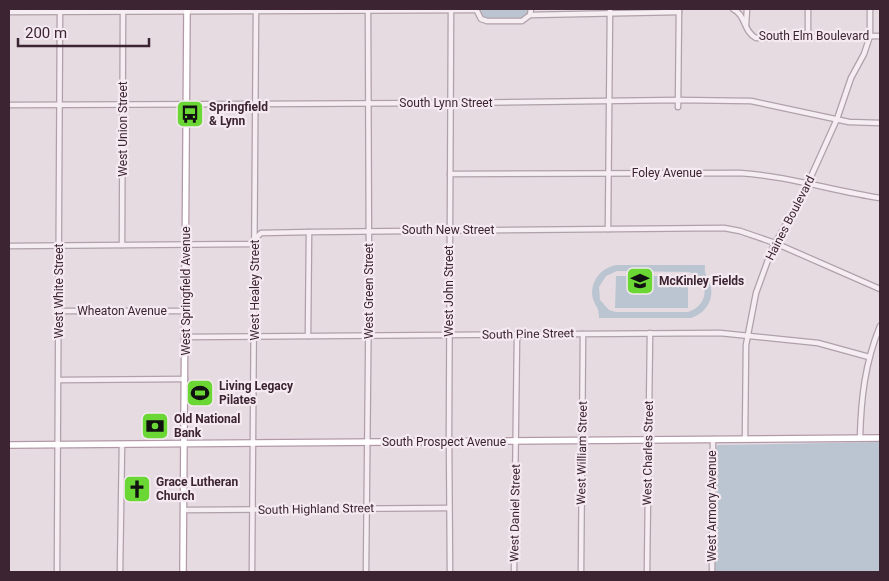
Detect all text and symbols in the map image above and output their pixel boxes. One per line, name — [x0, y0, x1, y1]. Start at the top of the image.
scale bar — [18, 15, 149, 47]
text: 200 m — [25, 24, 67, 42]
street label: South Elm Boulevard — [759, 29, 869, 43]
street label: West Union Street — [116, 81, 130, 177]
street label: South Lynn Street — [399, 96, 493, 110]
bus stop icon: Springfield & Lynn — [175, 99, 205, 129]
place label: Springfield & Lynn — [209, 100, 268, 128]
street label: Foley Avenue — [632, 166, 702, 180]
street label: Haines Boulevard — [763, 173, 817, 263]
street label: South New Street — [402, 223, 494, 237]
street label: West Springfield Avenue — [179, 226, 193, 356]
street label: West Healey Street — [248, 239, 262, 340]
street label: West White Street — [52, 243, 66, 339]
street label: West Green Street — [362, 243, 376, 339]
street label: West John Street — [442, 245, 456, 337]
school or university icon: McKinley Fields — [625, 266, 655, 296]
place label: McKinley Fields — [659, 274, 744, 288]
street label: Wheaton Avenue — [77, 304, 167, 318]
street label: South Pine Street — [482, 326, 574, 342]
sports icon: Living Legacy Pilates — [185, 378, 215, 408]
place label: Living Legacy Pilates — [219, 379, 294, 407]
street label: West Charles Street — [640, 400, 656, 506]
street label: West William Street — [574, 401, 590, 505]
bank icon: Old National Bank — [140, 411, 170, 441]
place label: Old National Bank — [174, 412, 240, 440]
street label: South Prospect Avenue — [382, 435, 506, 449]
street label: West Armory Avenue — [705, 450, 719, 562]
street label: West Daniel Street — [507, 464, 523, 562]
church icon: Grace Lutheran Church — [122, 474, 152, 504]
place label: Grace Lutheran Church — [156, 475, 238, 503]
street label: South Highland Street — [258, 501, 374, 517]

